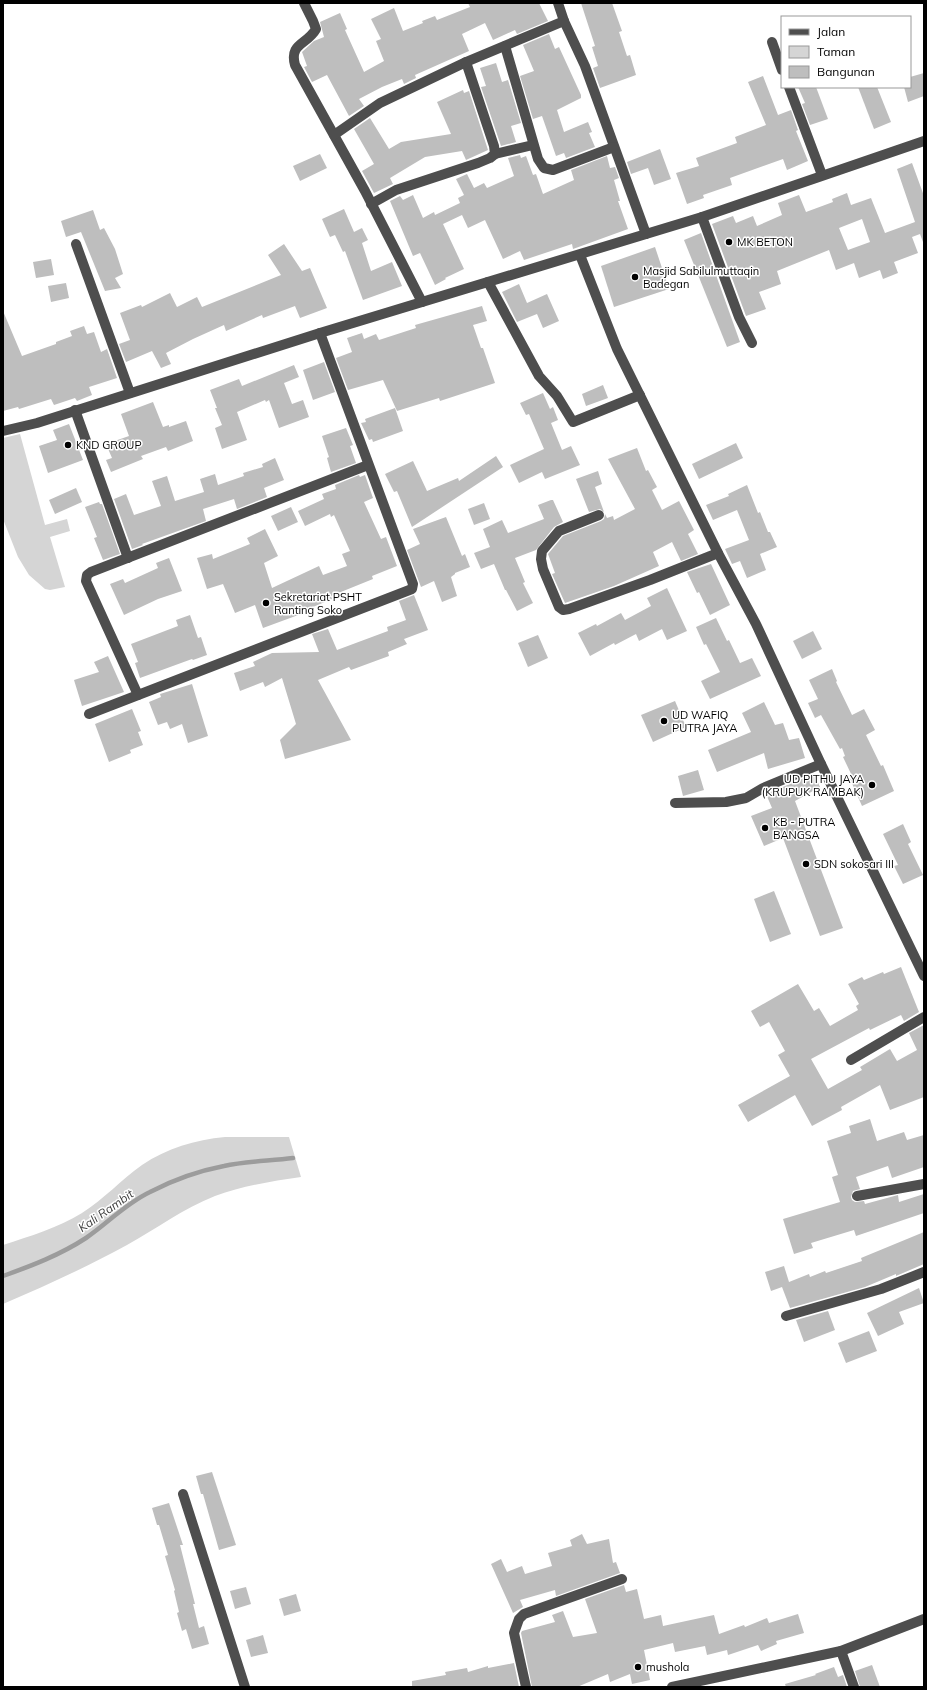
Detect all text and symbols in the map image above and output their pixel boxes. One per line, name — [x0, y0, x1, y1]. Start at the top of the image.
legend — [781, 16, 911, 88]
text: Jalan — [817, 24, 845, 39]
text: Taman — [817, 44, 855, 59]
text: Bangunan — [817, 64, 875, 79]
place label: MK BETON — [737, 235, 793, 249]
marker: MK BETON — [724, 237, 734, 247]
place label: Masjid Sabilulmuttaqin Badegan — [643, 264, 759, 291]
marker: Masjid Sabilulmuttaqin Badegan — [630, 272, 640, 282]
place label: KND GROUP — [76, 438, 142, 452]
marker: KND GROUP — [63, 440, 73, 450]
place label: Sekretariat PSHT Ranting Soko — [274, 590, 362, 617]
marker: Sekretariat PSHT Ranting Soko — [261, 598, 271, 608]
place label: UD WAFIQ PUTRA JAYA — [672, 708, 737, 735]
marker: UD WAFIQ PUTRA JAYA — [659, 716, 669, 726]
place label: UD PITHU JAYA (KRUPUK RAMBAK) — [762, 772, 864, 799]
marker: UD PITHU JAYA (KRUPUK RAMBAK) — [867, 780, 877, 790]
place label: KB - PUTRA BANGSA — [773, 815, 835, 842]
marker: KB - PUTRA BANGSA — [760, 823, 770, 833]
place label: SDN sokosari III — [814, 857, 894, 871]
marker: SDN sokosari III — [801, 859, 811, 869]
water label: Kali Rambit — [75, 1186, 137, 1235]
place label: mushola — [646, 1660, 689, 1674]
marker: mushola — [633, 1662, 643, 1672]

